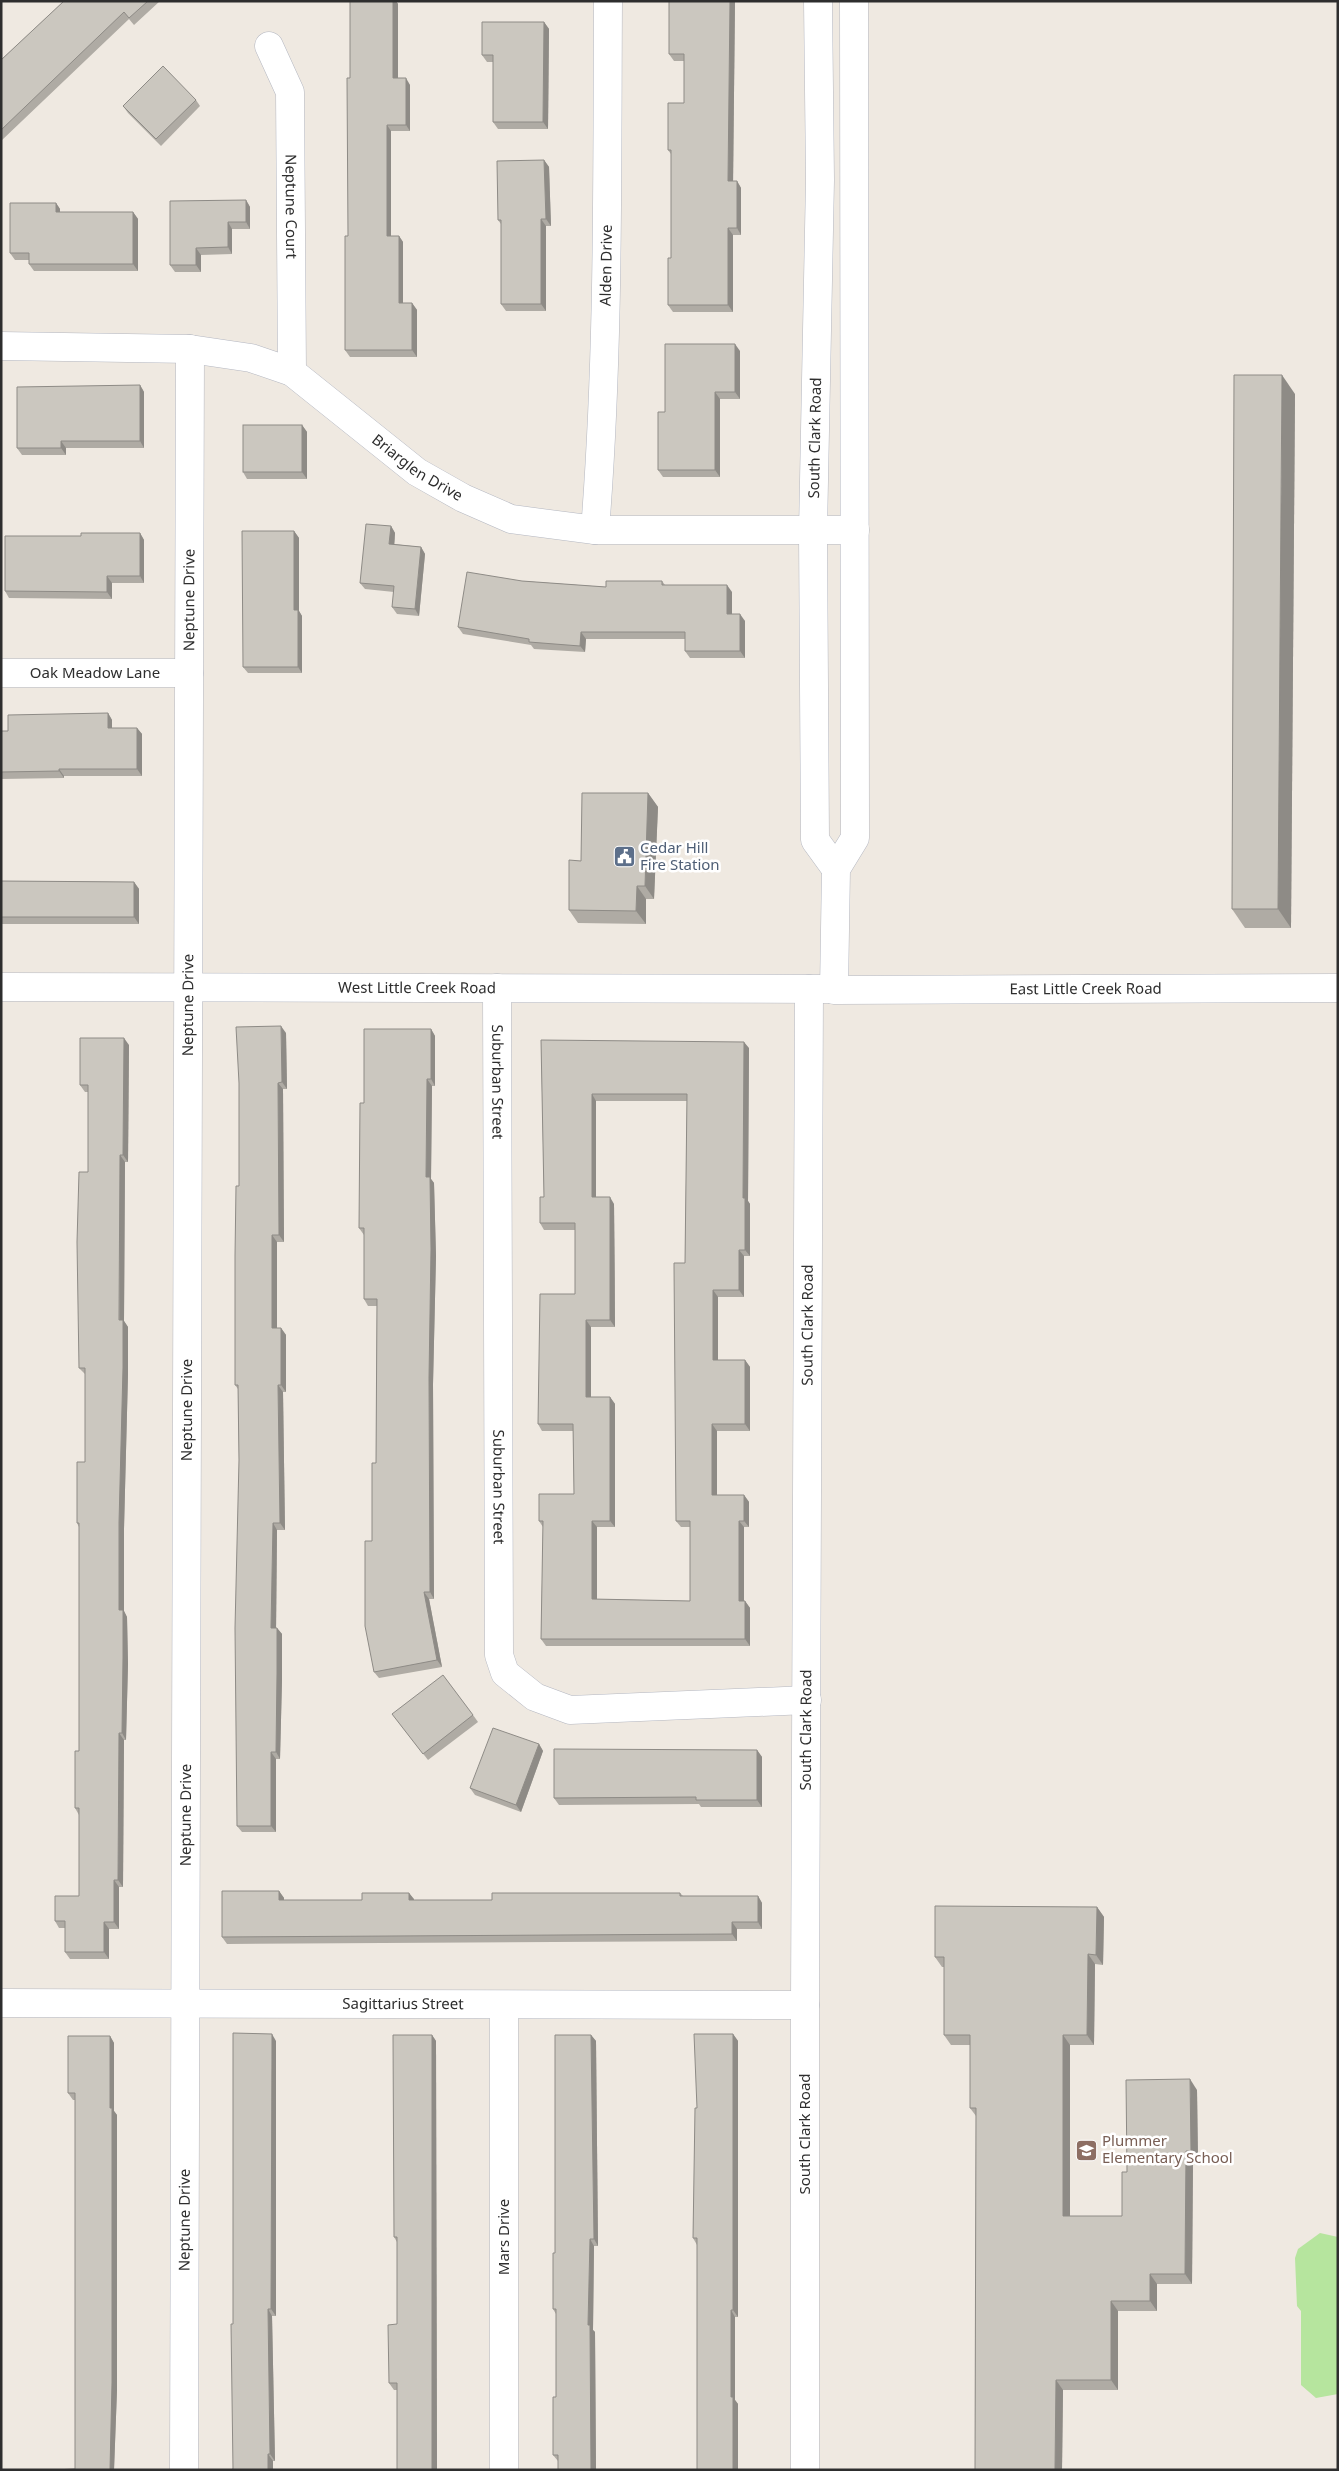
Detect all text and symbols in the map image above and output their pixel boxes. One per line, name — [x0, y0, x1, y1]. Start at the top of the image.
street label: Neptune Court — [281, 154, 302, 260]
street label: Alden Drive — [595, 224, 616, 306]
street label: South Clark Road — [803, 377, 825, 499]
street label: Briarglen Drive — [368, 429, 467, 505]
street label: Neptune Drive — [178, 549, 198, 651]
street label: Oak Meadow Lane — [30, 662, 160, 682]
place label: Cedar Hill Fire Station — [640, 837, 720, 874]
public building icon: Cedar Hill Fire Station — [612, 845, 636, 869]
street label: Neptune Drive — [177, 954, 197, 1056]
street label: West Little Creek Road — [338, 977, 496, 997]
street label: East Little Creek Road — [1009, 978, 1162, 998]
street label: Suburban Street — [488, 1024, 508, 1140]
street label: South Clark Road — [796, 1264, 817, 1386]
street label: Neptune Drive — [176, 1359, 196, 1461]
street label: Suburban Street — [489, 1429, 510, 1545]
street label: South Clark Road — [795, 1669, 815, 1791]
street label: Neptune Drive — [175, 1764, 195, 1866]
street label: Sagittarius Street — [342, 1993, 464, 2013]
street label: South Clark Road — [794, 2073, 814, 2195]
place label: Plummer Elementary School — [1102, 2130, 1233, 2167]
school or university icon: Plummer Elementary School — [1074, 2138, 1098, 2162]
street label: Neptune Drive — [174, 2169, 194, 2271]
street label: Mars Drive — [493, 2199, 513, 2275]

